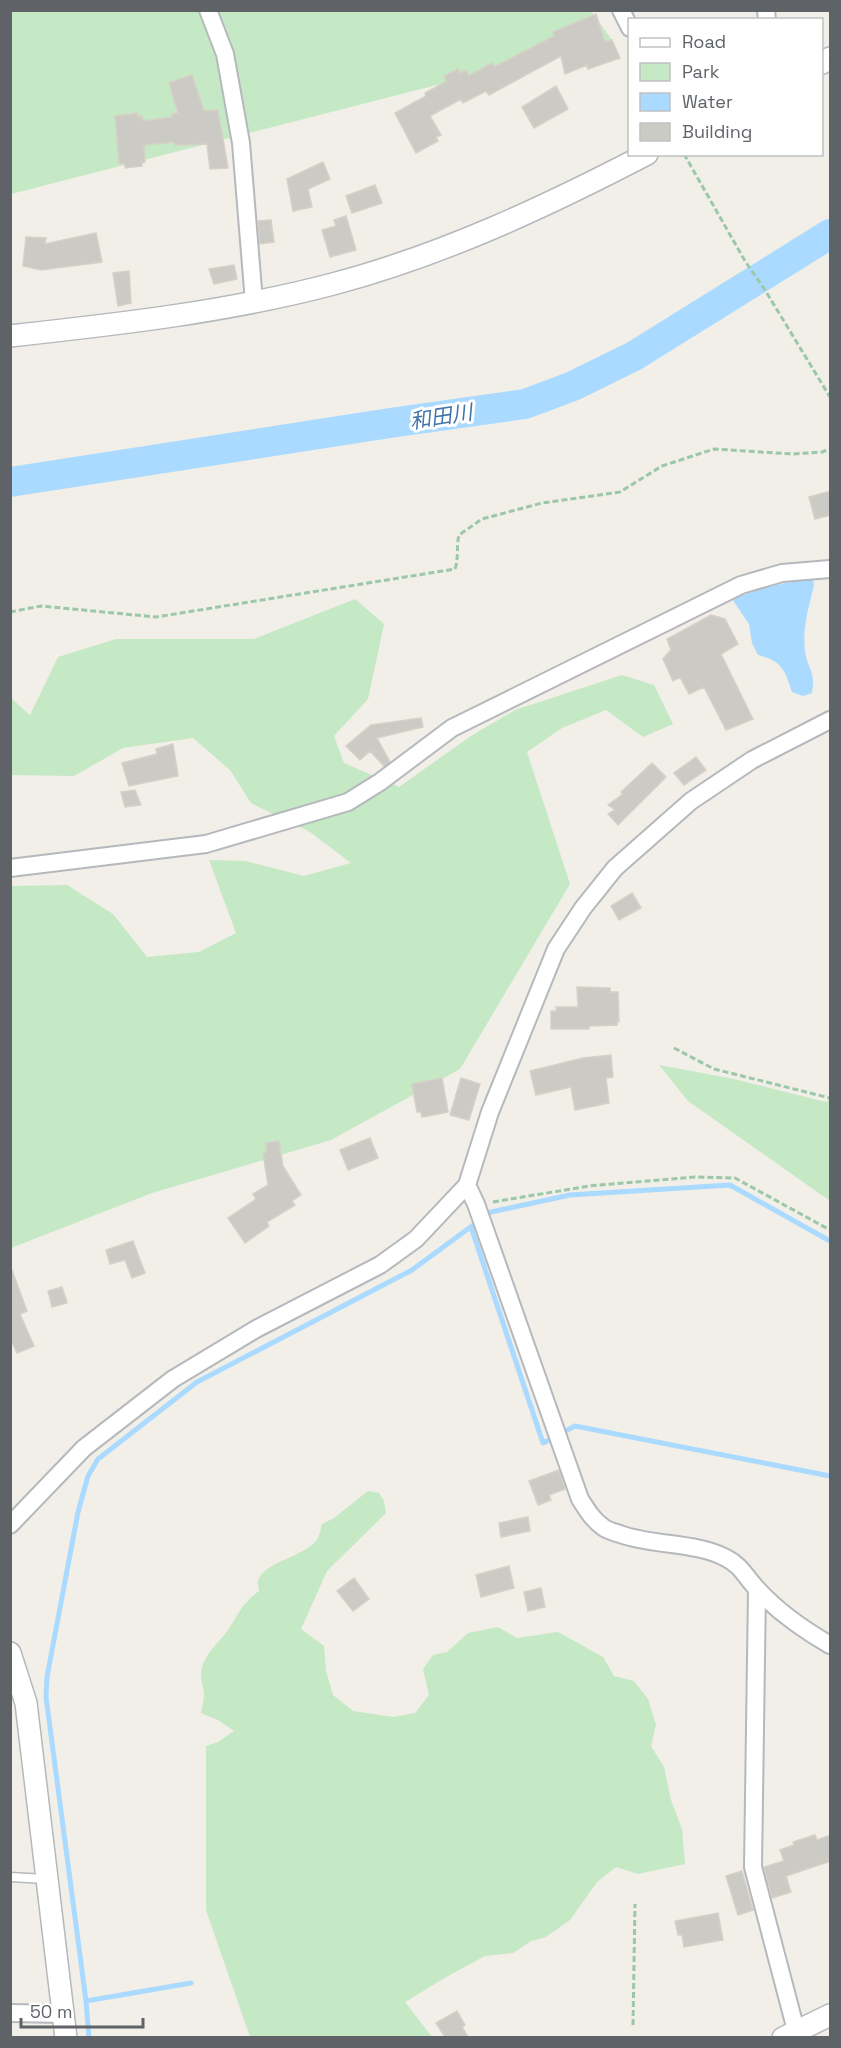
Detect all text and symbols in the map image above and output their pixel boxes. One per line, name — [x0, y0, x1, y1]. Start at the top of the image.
legend — [628, 18, 823, 156]
text: Road — [682, 30, 726, 53]
text: Park — [682, 60, 720, 83]
text: Water — [682, 90, 733, 113]
text: Building — [682, 120, 752, 143]
water label: 和田川 — [408, 398, 476, 435]
scale bar — [21, 1991, 142, 2029]
text: 50 m — [30, 2000, 72, 2023]

